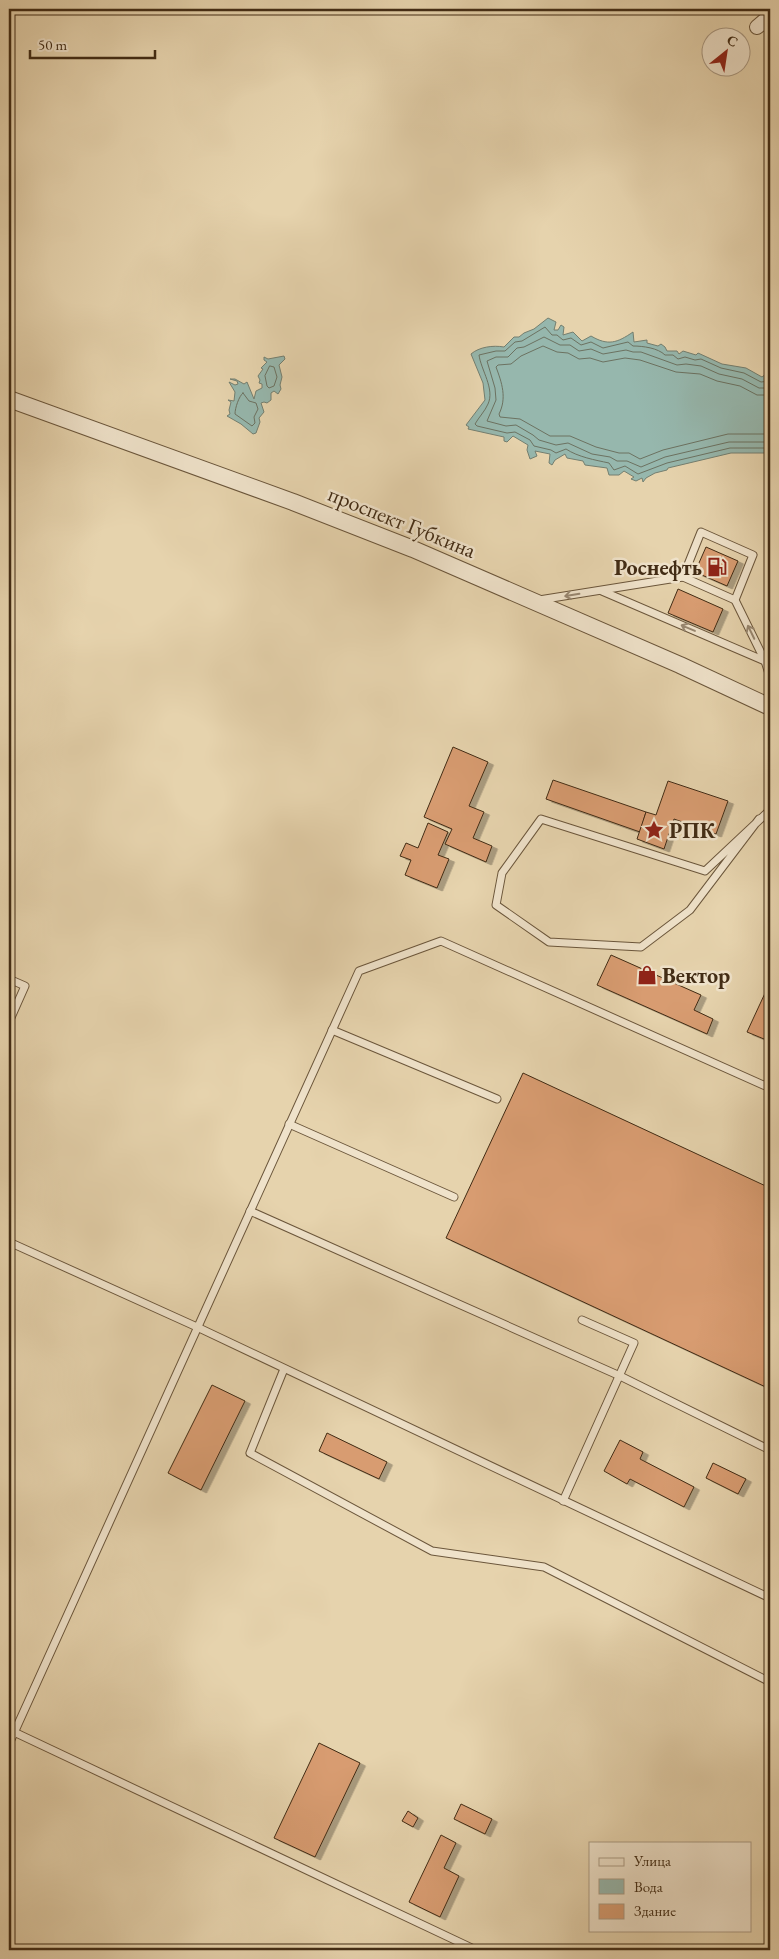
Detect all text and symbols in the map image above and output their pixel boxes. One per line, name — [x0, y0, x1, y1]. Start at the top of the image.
scale bar — [30, 28, 155, 60]
north arrow — [702, 28, 752, 78]
text: С — [724, 30, 741, 51]
text: 50 m — [38, 35, 67, 54]
street label: проспект Губкина — [324, 479, 480, 565]
place label: Роснефть — [614, 553, 702, 582]
fuel station icon: Роснефть — [706, 556, 728, 578]
one-way arrow — [564, 590, 580, 600]
one-way arrow — [681, 622, 696, 632]
one-way arrow — [745, 625, 755, 640]
place label: РПК — [669, 816, 716, 845]
place icon: РПК — [643, 819, 665, 841]
place label: Вектор — [662, 961, 730, 990]
shop icon: Вектор — [636, 964, 658, 986]
legend — [589, 1842, 752, 1932]
text: Улица — [633, 1851, 671, 1870]
text: Вода — [634, 1877, 663, 1896]
text: Здание — [634, 1901, 676, 1920]

